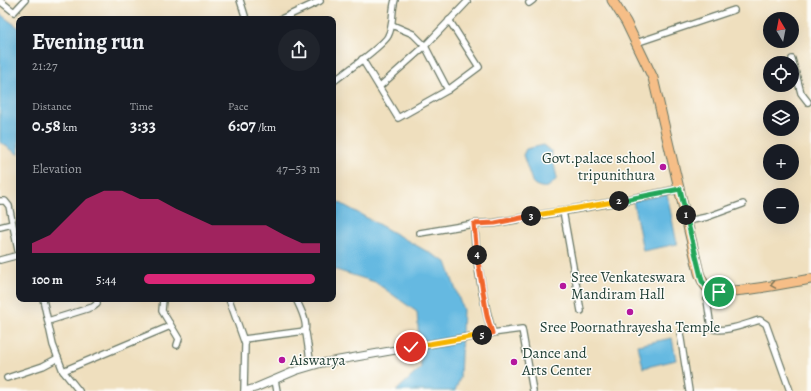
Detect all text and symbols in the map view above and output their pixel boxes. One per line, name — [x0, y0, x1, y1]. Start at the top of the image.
north arrow — [763, 12, 799, 48]
map controls — [763, 12, 799, 224]
text: Evening run — [32, 27, 144, 57]
button: share — [278, 29, 320, 71]
button: locate — [763, 56, 799, 92]
text: 21:27 — [32, 57, 57, 74]
text: Distance — [32, 99, 71, 114]
text: Time — [130, 99, 153, 114]
text: Pace — [228, 99, 248, 114]
button: layers — [763, 100, 799, 136]
text: 0.58 — [32, 114, 61, 137]
text: 3:33 — [130, 114, 156, 137]
text: 6:07 — [228, 114, 256, 137]
text: km — [61, 120, 77, 135]
text: /km — [256, 120, 276, 135]
button: + — [763, 144, 799, 180]
place label: Govt.palace school tripunithura — [542, 148, 655, 185]
text: Elevation — [32, 160, 82, 177]
text: 47–53 m — [276, 160, 320, 177]
marker: Govt.palace school tripunithura — [658, 162, 668, 172]
button: − — [763, 188, 799, 224]
pin: 2 — [609, 191, 629, 211]
text: 2 — [616, 193, 622, 208]
pin: 1 — [676, 205, 696, 225]
pin: 3 — [521, 206, 541, 226]
text: 1 — [684, 207, 688, 222]
text: 3 — [529, 208, 533, 223]
pin: 4 — [467, 245, 487, 265]
text: 4 — [474, 247, 480, 262]
place label: Sree Venkateswara Mandiram Hall — [571, 267, 686, 304]
text: 100 m — [32, 271, 63, 288]
text: 5:44 — [96, 271, 116, 288]
pin — [702, 275, 736, 309]
one-way arrow — [769, 280, 776, 289]
marker: Sree Venkateswara Mandiram Hall — [558, 281, 568, 291]
icon: arrive — [708, 281, 730, 303]
marker: Sree Poornathrayesha Temple — [625, 307, 635, 317]
place label: Sree Poornathrayesha Temple — [540, 317, 721, 337]
pin: 5 — [472, 325, 492, 345]
text: 5 — [480, 327, 484, 342]
pin — [394, 330, 428, 364]
icon: check — [400, 336, 422, 358]
place label: Dance and Arts Center — [521, 343, 592, 380]
place label: Aiswarya — [289, 350, 345, 370]
marker: Aiswarya — [277, 355, 287, 365]
marker: Dance and Arts Center — [509, 357, 519, 367]

